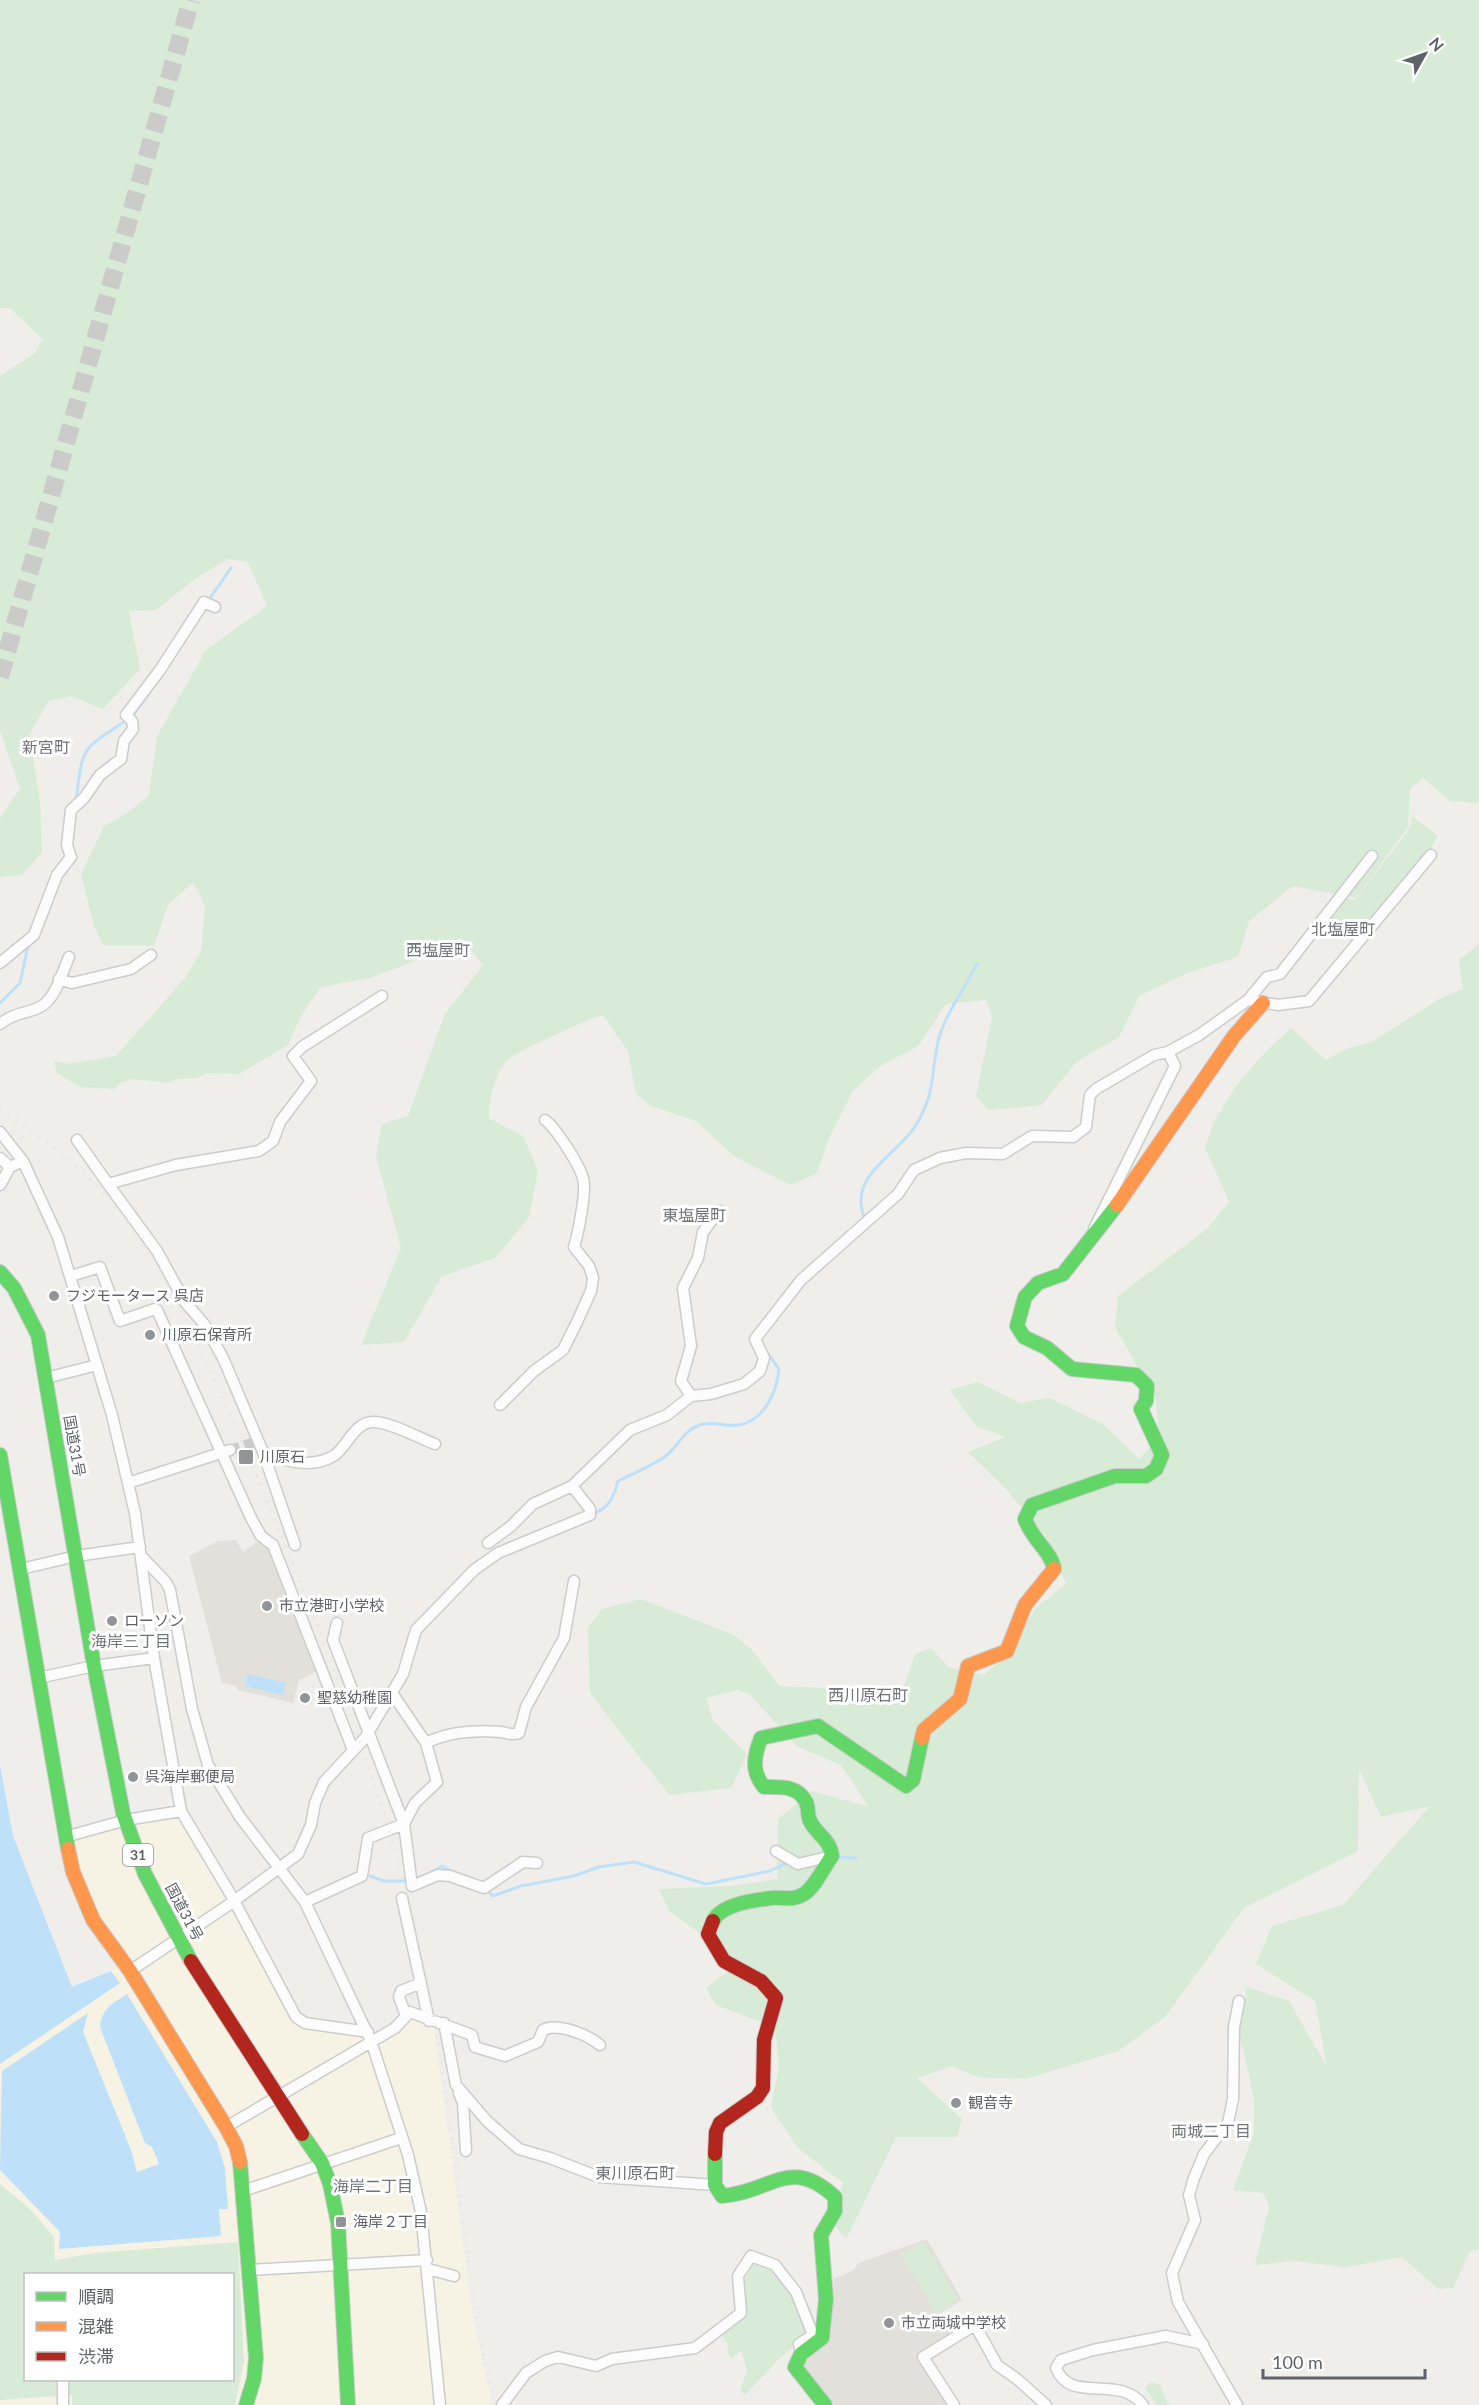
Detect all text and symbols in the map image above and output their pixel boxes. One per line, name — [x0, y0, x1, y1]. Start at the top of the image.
north arrow — [1395, 24, 1455, 84]
text: N — [1426, 33, 1448, 55]
district label: 新宮町 — [22, 737, 70, 756]
district label: 北塩屋町 — [1311, 919, 1375, 938]
district label: 西塩屋町 — [406, 940, 470, 959]
district label: 東塩屋町 — [662, 1205, 726, 1224]
place label: フジモータース 呉店 — [66, 1286, 204, 1304]
marker: フジモータース 呉店 — [47, 1289, 61, 1303]
place label: 川原石保育所 — [162, 1325, 252, 1343]
marker: 川原石保育所 — [143, 1328, 157, 1342]
street label: 国道31号 — [61, 1414, 89, 1478]
place label: 川原石 — [260, 1447, 305, 1465]
marker: 川原石 — [237, 1448, 255, 1466]
place label: 市立港町小学校 — [279, 1596, 384, 1614]
marker: 市立港町小学校 — [260, 1599, 274, 1613]
place label: ローソン — [124, 1611, 184, 1629]
marker: ローソン — [105, 1614, 119, 1628]
district label: 海岸三丁目 — [91, 1631, 171, 1650]
district label: 西川原石町 — [828, 1685, 908, 1704]
place label: 聖慈幼稚園 — [317, 1688, 392, 1706]
marker: 聖慈幼稚園 — [298, 1691, 312, 1705]
place label: 呉海岸郵便局 — [145, 1767, 235, 1785]
marker: 呉海岸郵便局 — [126, 1770, 140, 1784]
road number: 31 — [123, 1844, 153, 1866]
street label: 国道31号 — [162, 1880, 207, 1943]
place label: 観音寺 — [968, 2093, 1013, 2111]
marker: 観音寺 — [949, 2096, 963, 2110]
district label: 両城二丁目 — [1171, 2121, 1251, 2140]
district label: 東川原石町 — [595, 2163, 675, 2182]
district label: 海岸二丁目 — [333, 2176, 413, 2195]
place label: 海岸２丁目 — [353, 2212, 428, 2230]
marker: 海岸２丁目 — [334, 2215, 348, 2229]
legend — [24, 2273, 234, 2381]
text: 順調 — [78, 2285, 114, 2307]
place label: 市立両城中学校 — [901, 2313, 1006, 2331]
text: 混雑 — [78, 2315, 114, 2337]
marker: 市立両城中学校 — [882, 2316, 896, 2330]
scale bar — [1263, 2342, 1425, 2380]
text: 渋滞 — [78, 2345, 114, 2367]
text: 100 m — [1272, 2351, 1323, 2373]

